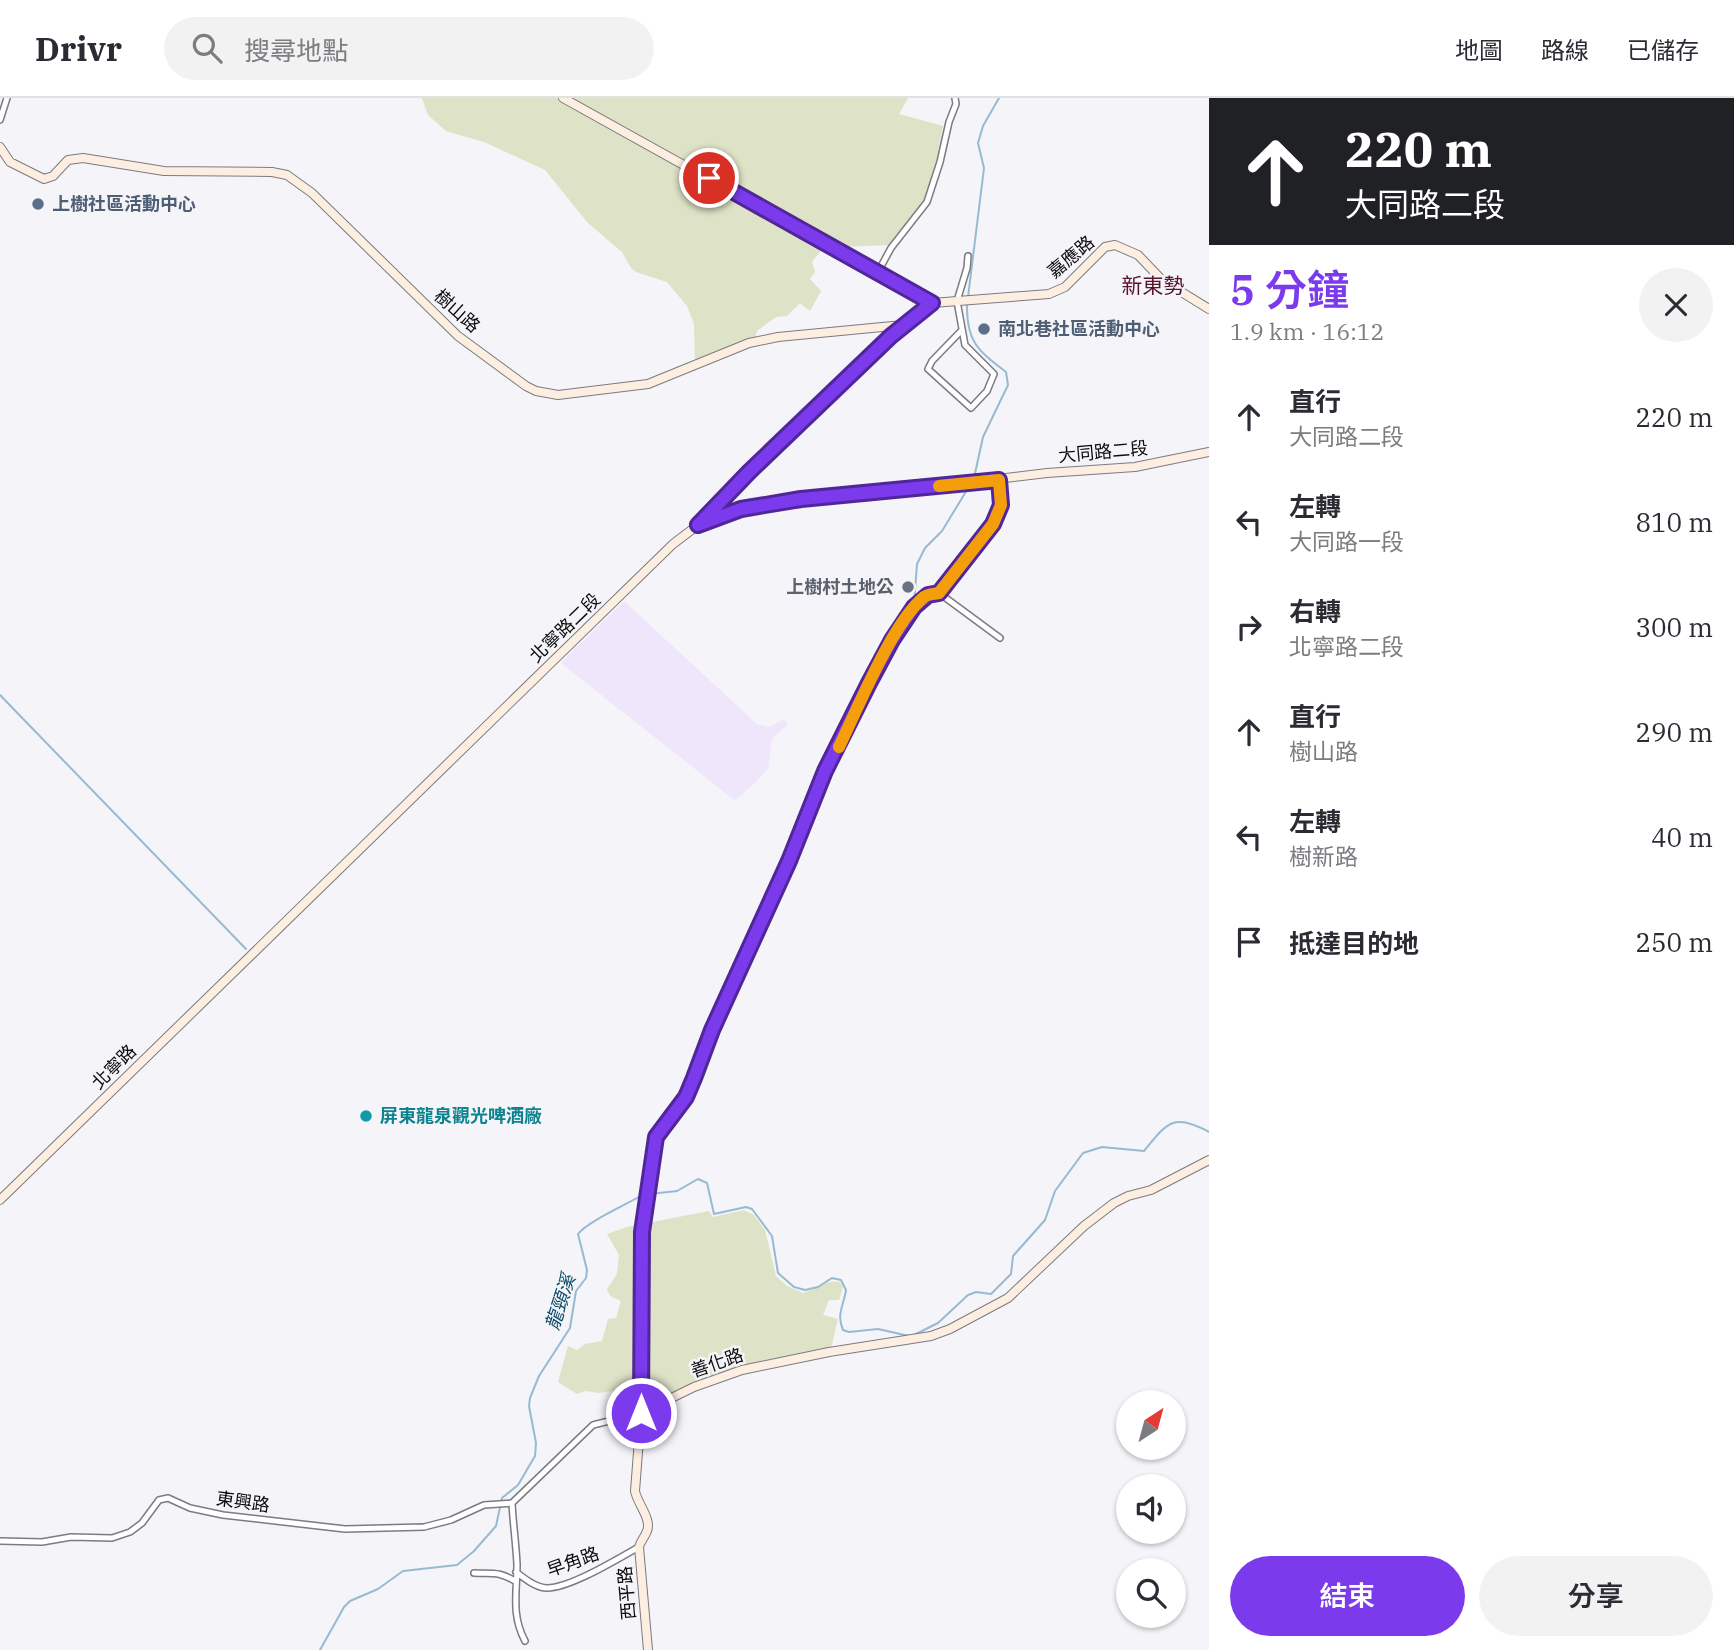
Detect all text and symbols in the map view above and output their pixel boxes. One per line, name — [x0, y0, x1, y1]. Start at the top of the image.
search box — [164, 17, 654, 80]
text: Drivr — [35, 27, 122, 70]
icon: search — [188, 29, 226, 67]
text: 搜尋地點 — [244, 33, 348, 67]
text: 地圖 — [1455, 34, 1503, 66]
text: 路線 — [1541, 34, 1589, 66]
text: 已儲存 — [1627, 34, 1699, 66]
text: 220 m — [1345, 117, 1492, 180]
icon: ahead — [1230, 126, 1321, 217]
pin — [679, 148, 739, 208]
icon: arrive — [690, 159, 728, 197]
text: 大同路二段 — [1345, 183, 1505, 225]
place label: 上樹社區活動中心 — [52, 192, 196, 215]
marker: 上樹社區活動中心 — [30, 196, 46, 212]
street label: 嘉應路 — [1043, 230, 1099, 283]
text: 5 分鐘 — [1230, 262, 1349, 317]
button: close — [1639, 268, 1713, 342]
district label: 新東勢 — [1122, 271, 1185, 299]
street label: 樹山路 — [430, 284, 485, 337]
text: 1.9 km · 16:12 — [1230, 316, 1384, 346]
place label: 南北巷社區活動中心 — [998, 317, 1160, 340]
marker: 南北巷社區活動中心 — [976, 321, 992, 337]
text: 直行 — [1289, 384, 1341, 418]
icon: ahead — [1230, 398, 1268, 436]
text: 220 m — [1635, 400, 1713, 434]
text: 大同路二段 — [1289, 421, 1404, 451]
street label: 大同路二段 — [1057, 436, 1149, 467]
text: 左轉 — [1289, 489, 1341, 523]
icon: left — [1230, 503, 1268, 541]
text: 810 m — [1635, 505, 1713, 539]
text: 大同路一段 — [1289, 526, 1404, 556]
place label: 上樹村土地公 — [786, 575, 894, 598]
marker: 上樹村土地公 — [900, 579, 916, 595]
street label: 北寧路二段 — [524, 588, 605, 667]
text: 右轉 — [1289, 594, 1341, 628]
icon: right — [1230, 608, 1268, 646]
text: 300 m — [1635, 610, 1713, 644]
text: 北寧路二段 — [1289, 631, 1404, 661]
text: 直行 — [1289, 699, 1341, 733]
icon: ahead — [1230, 713, 1268, 751]
text: 290 m — [1635, 715, 1713, 749]
text: 樹山路 — [1289, 736, 1358, 766]
text: 左轉 — [1289, 804, 1341, 838]
icon: left — [1230, 818, 1268, 856]
text: 40 m — [1651, 820, 1713, 854]
text: 樹新路 — [1289, 841, 1358, 871]
icon: arrive — [1230, 923, 1268, 961]
text: 250 m — [1635, 925, 1713, 959]
text: 抵達目的地 — [1289, 926, 1419, 960]
street label: 北寧路 — [86, 1039, 141, 1094]
place label: 屏東龍泉觀光啤酒廠 — [380, 1104, 542, 1127]
marker: 屏東龍泉觀光啤酒廠 — [358, 1108, 374, 1124]
water label: 龍頸溪 — [540, 1268, 581, 1333]
street label: 善化路 — [688, 1343, 746, 1382]
position arrow — [604, 1376, 678, 1450]
north arrow — [1116, 1390, 1186, 1460]
map controls — [1116, 1390, 1186, 1628]
button: sound — [1116, 1474, 1186, 1544]
street label: 東興路 — [215, 1486, 271, 1517]
street label: 早角路 — [544, 1541, 602, 1582]
button: 結束 — [1230, 1556, 1465, 1636]
button: 分享 — [1479, 1556, 1713, 1636]
button: search — [1116, 1558, 1186, 1628]
street label: 西平路 — [613, 1565, 640, 1621]

